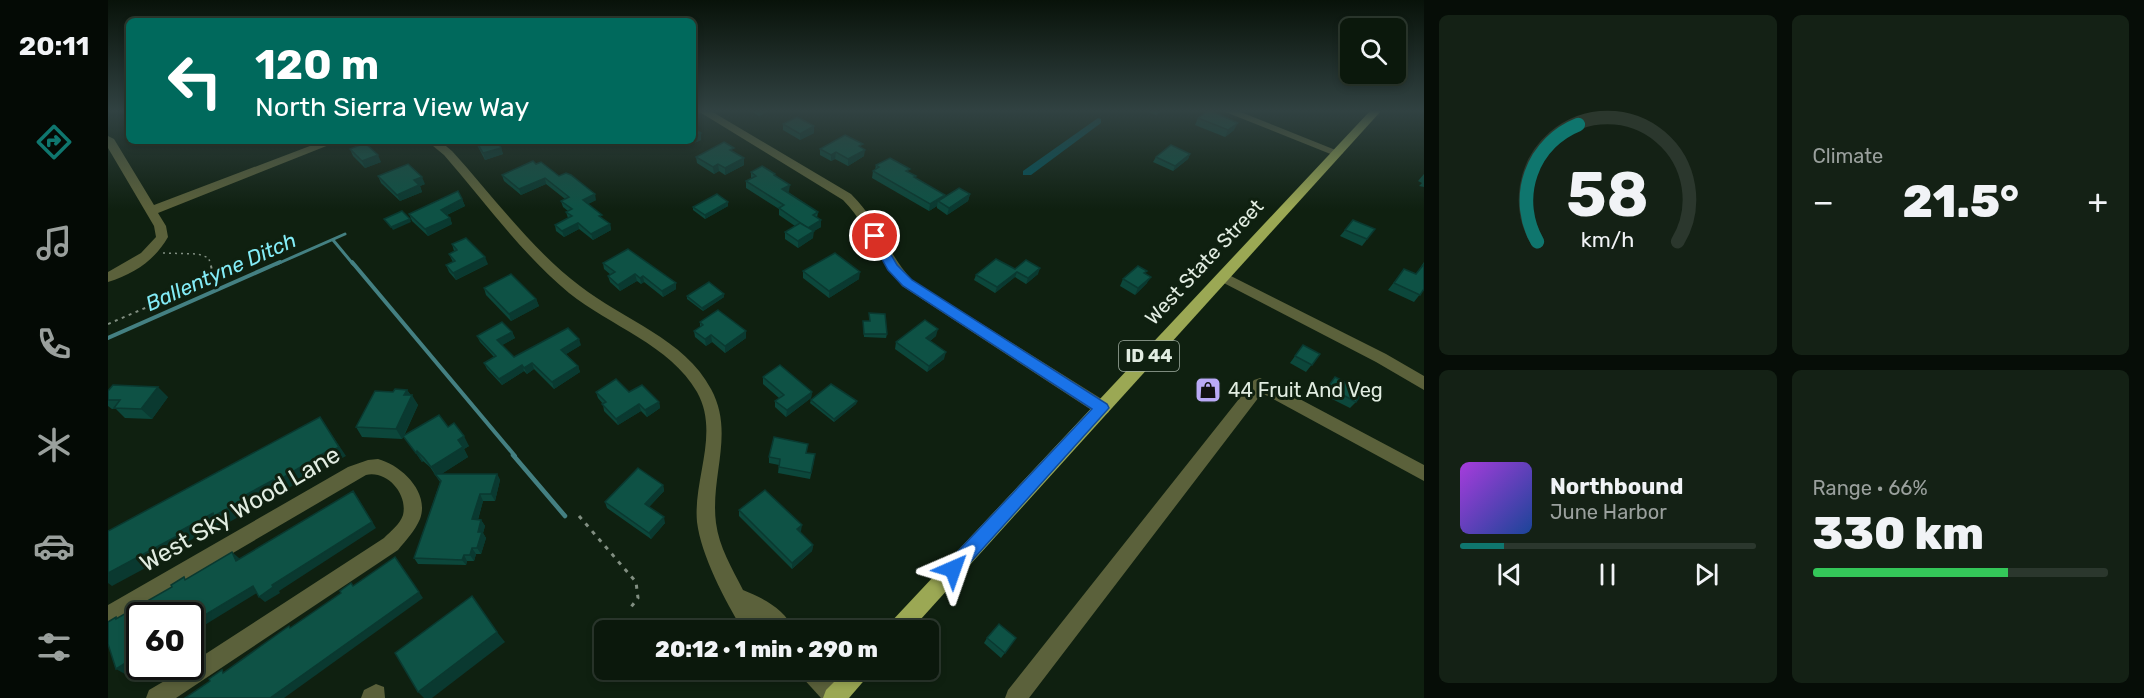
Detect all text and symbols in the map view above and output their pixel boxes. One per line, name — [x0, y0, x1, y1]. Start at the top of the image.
map controls — [1340, 18, 1406, 84]
button: search — [1340, 18, 1406, 84]
text: 20:11 — [19, 30, 89, 62]
text: 120 m — [255, 40, 379, 90]
icon: left — [156, 42, 234, 120]
text: North Sierra View Way — [255, 91, 529, 123]
icon: directions — [33, 121, 75, 163]
text: Climate — [1813, 144, 1883, 168]
text: 58 — [1566, 158, 1649, 232]
text: 21.5° — [1902, 175, 2019, 228]
text: − — [1813, 182, 1834, 221]
text: + — [2087, 182, 2108, 221]
street label: West State Street — [1140, 194, 1268, 330]
pin — [849, 210, 900, 261]
icon: arrive — [858, 219, 891, 252]
icon: music — [33, 222, 75, 264]
water label: Ballentyne Ditch — [142, 227, 300, 316]
text: km/h — [1581, 227, 1635, 252]
icon: phone — [33, 323, 75, 365]
road number: ID 44 — [1119, 341, 1179, 371]
shop icon: 44 Fruit And Veg — [1193, 375, 1223, 405]
place label: 44 Fruit And Veg — [1228, 378, 1383, 402]
icon: climate — [33, 424, 75, 466]
street label: West Sky Wood Lane — [135, 440, 345, 578]
text: Northbound — [1550, 473, 1683, 500]
text: Range · 66% — [1813, 476, 1928, 500]
text: June Harbor — [1550, 500, 1667, 524]
text: 330 km — [1813, 507, 1984, 560]
icon: car — [33, 525, 75, 567]
position arrow — [921, 537, 985, 601]
icon: previous — [1493, 558, 1526, 591]
icon: pause — [1591, 558, 1624, 591]
icon: next — [1690, 558, 1723, 591]
speed limit sign: 60 — [126, 602, 204, 680]
icon: filters — [33, 626, 75, 668]
text: 20:12 · 1 min · 290 m — [655, 636, 878, 663]

